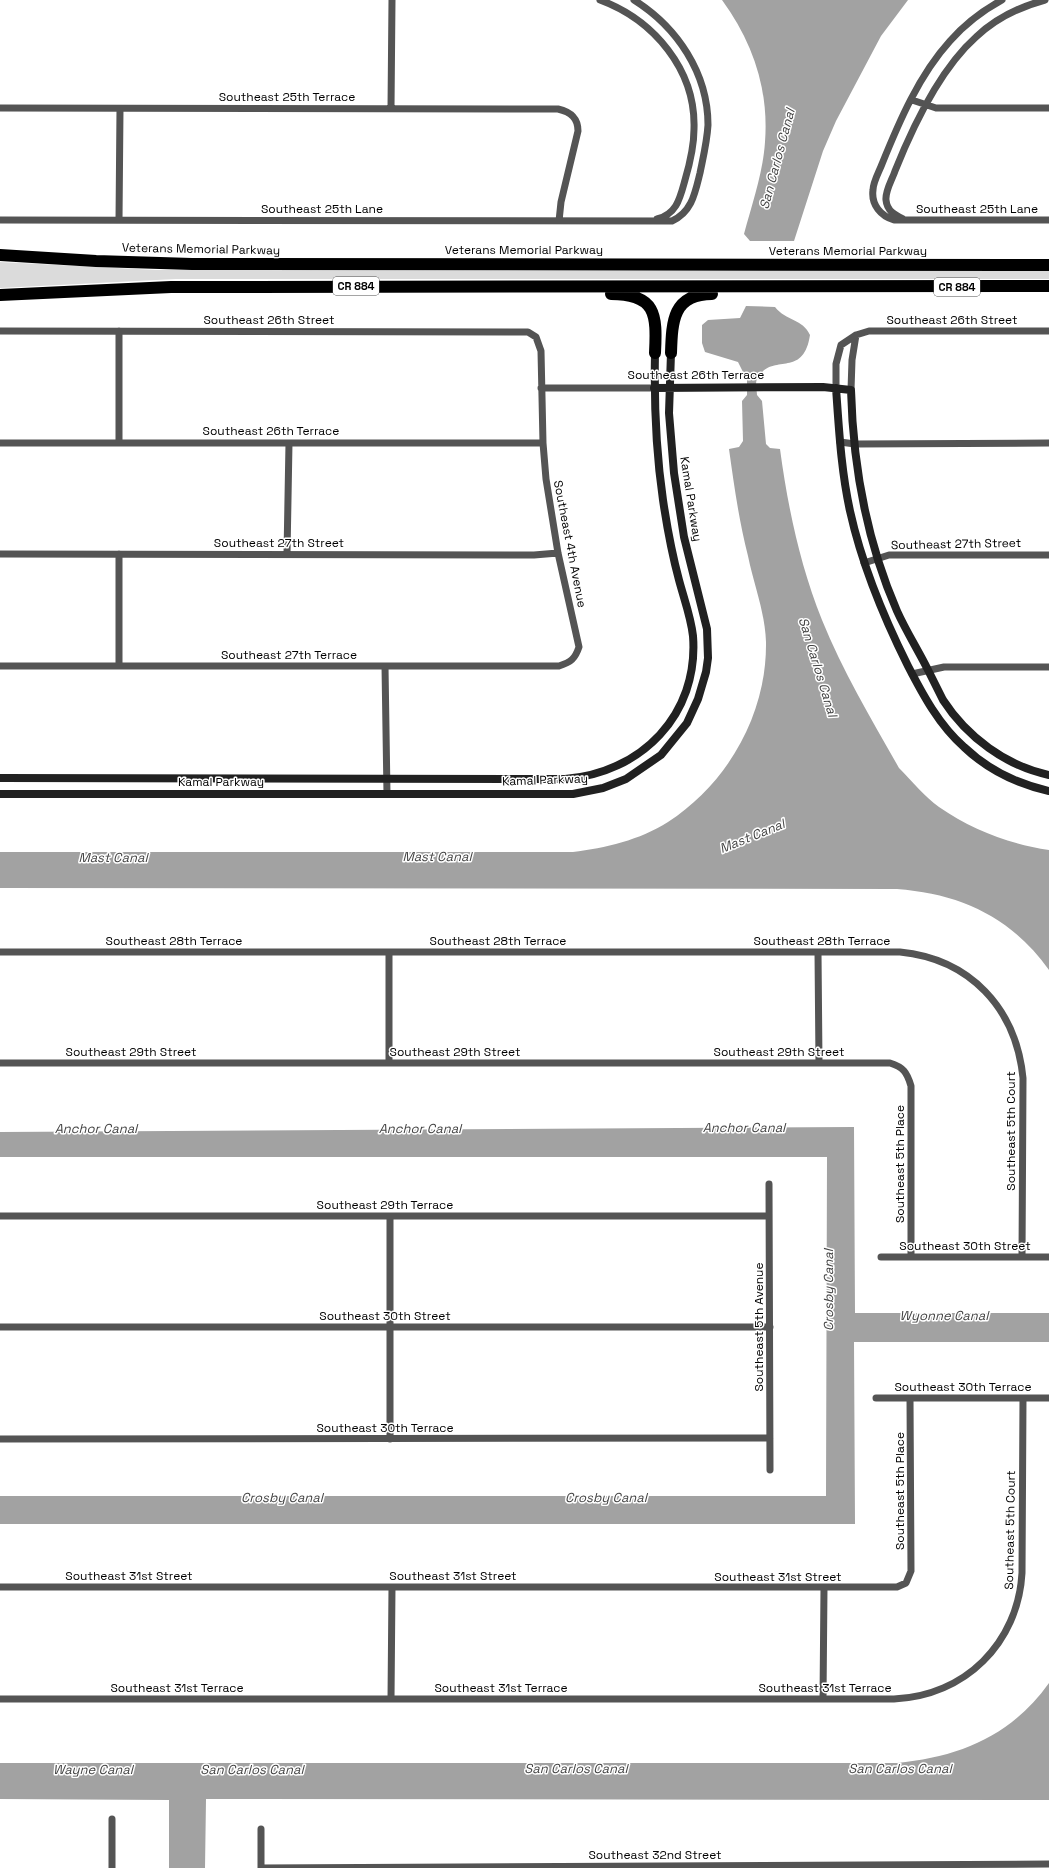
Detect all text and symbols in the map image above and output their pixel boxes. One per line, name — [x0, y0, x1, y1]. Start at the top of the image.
street label: Southeast 25th Terrace — [219, 89, 355, 105]
water label: San Carlos Canal — [755, 105, 799, 211]
street label: Southeast 25th Lane — [261, 201, 383, 217]
street label: Southeast 25th Lane — [916, 201, 1038, 217]
street label: Veterans Memorial Parkway — [122, 240, 280, 258]
street label: Veterans Memorial Parkway — [445, 242, 603, 258]
street label: Veterans Memorial Parkway — [769, 243, 927, 259]
road number: CR 884 — [333, 277, 379, 295]
road number: CR 884 — [934, 278, 980, 296]
street label: Southeast 26th Street — [204, 312, 334, 328]
street label: Southeast 26th Street — [887, 312, 1017, 328]
street label: Southeast 26th Terrace — [628, 367, 764, 383]
street label: Southeast 26th Terrace — [203, 423, 339, 439]
street label: Kamal Parkway — [676, 455, 706, 543]
street label: Southeast 4th Avenue — [550, 479, 590, 609]
street label: Southeast 27th Street — [214, 535, 344, 551]
street label: Southeast 27th Street — [891, 535, 1021, 553]
water label: San Carlos Canal — [795, 615, 842, 721]
street label: Southeast 27th Terrace — [221, 647, 357, 663]
street label: Kamal Parkway — [502, 771, 588, 789]
street label: Kamal Parkway — [178, 774, 264, 790]
water label: Mast Canal — [717, 814, 789, 857]
water label: Mast Canal — [402, 848, 473, 865]
water label: Mast Canal — [78, 849, 149, 866]
street label: Southeast 28th Terrace — [106, 933, 242, 949]
street label: Southeast 28th Terrace — [430, 933, 566, 949]
street label: Southeast 28th Terrace — [754, 933, 890, 949]
street label: Southeast 29th Street — [66, 1044, 196, 1060]
street label: Southeast 29th Street — [390, 1044, 520, 1060]
street label: Southeast 29th Street — [714, 1044, 844, 1060]
street label: Southeast 5th Court — [1003, 1071, 1019, 1191]
street label: Southeast 5th Place — [892, 1105, 908, 1223]
water label: Anchor Canal — [703, 1119, 787, 1136]
water label: Anchor Canal — [55, 1120, 139, 1137]
water label: Anchor Canal — [379, 1120, 463, 1137]
street label: Southeast 29th Terrace — [317, 1197, 453, 1213]
street label: Southeast 30th Street — [899, 1238, 1031, 1254]
water label: Crosby Canal — [820, 1247, 837, 1331]
street label: Southeast 5th Avenue — [751, 1262, 767, 1392]
water label: Wyonne Canal — [900, 1307, 990, 1324]
street label: Southeast 30th Street — [319, 1308, 451, 1324]
street label: Southeast 30th Terrace — [894, 1379, 1032, 1395]
street label: Southeast 30th Terrace — [316, 1420, 454, 1436]
street label: Southeast 5th Place — [892, 1432, 908, 1550]
street label: Southeast 5th Court — [1001, 1470, 1019, 1590]
water label: Crosby Canal — [241, 1489, 325, 1506]
water label: Crosby Canal — [565, 1489, 649, 1506]
street label: Southeast 31st Street — [65, 1568, 193, 1584]
street label: Southeast 31st Street — [389, 1568, 517, 1584]
street label: Southeast 31st Street — [714, 1569, 842, 1585]
street label: Southeast 31st Terrace — [110, 1680, 244, 1696]
street label: Southeast 31st Terrace — [434, 1680, 568, 1696]
street label: Southeast 31st Terrace — [758, 1680, 892, 1696]
water label: San Carlos Canal — [524, 1760, 629, 1777]
water label: San Carlos Canal — [848, 1760, 953, 1777]
water label: Wayne Canal — [53, 1761, 135, 1778]
water label: San Carlos Canal — [200, 1761, 305, 1778]
street label: Southeast 32nd Street — [588, 1847, 722, 1863]

